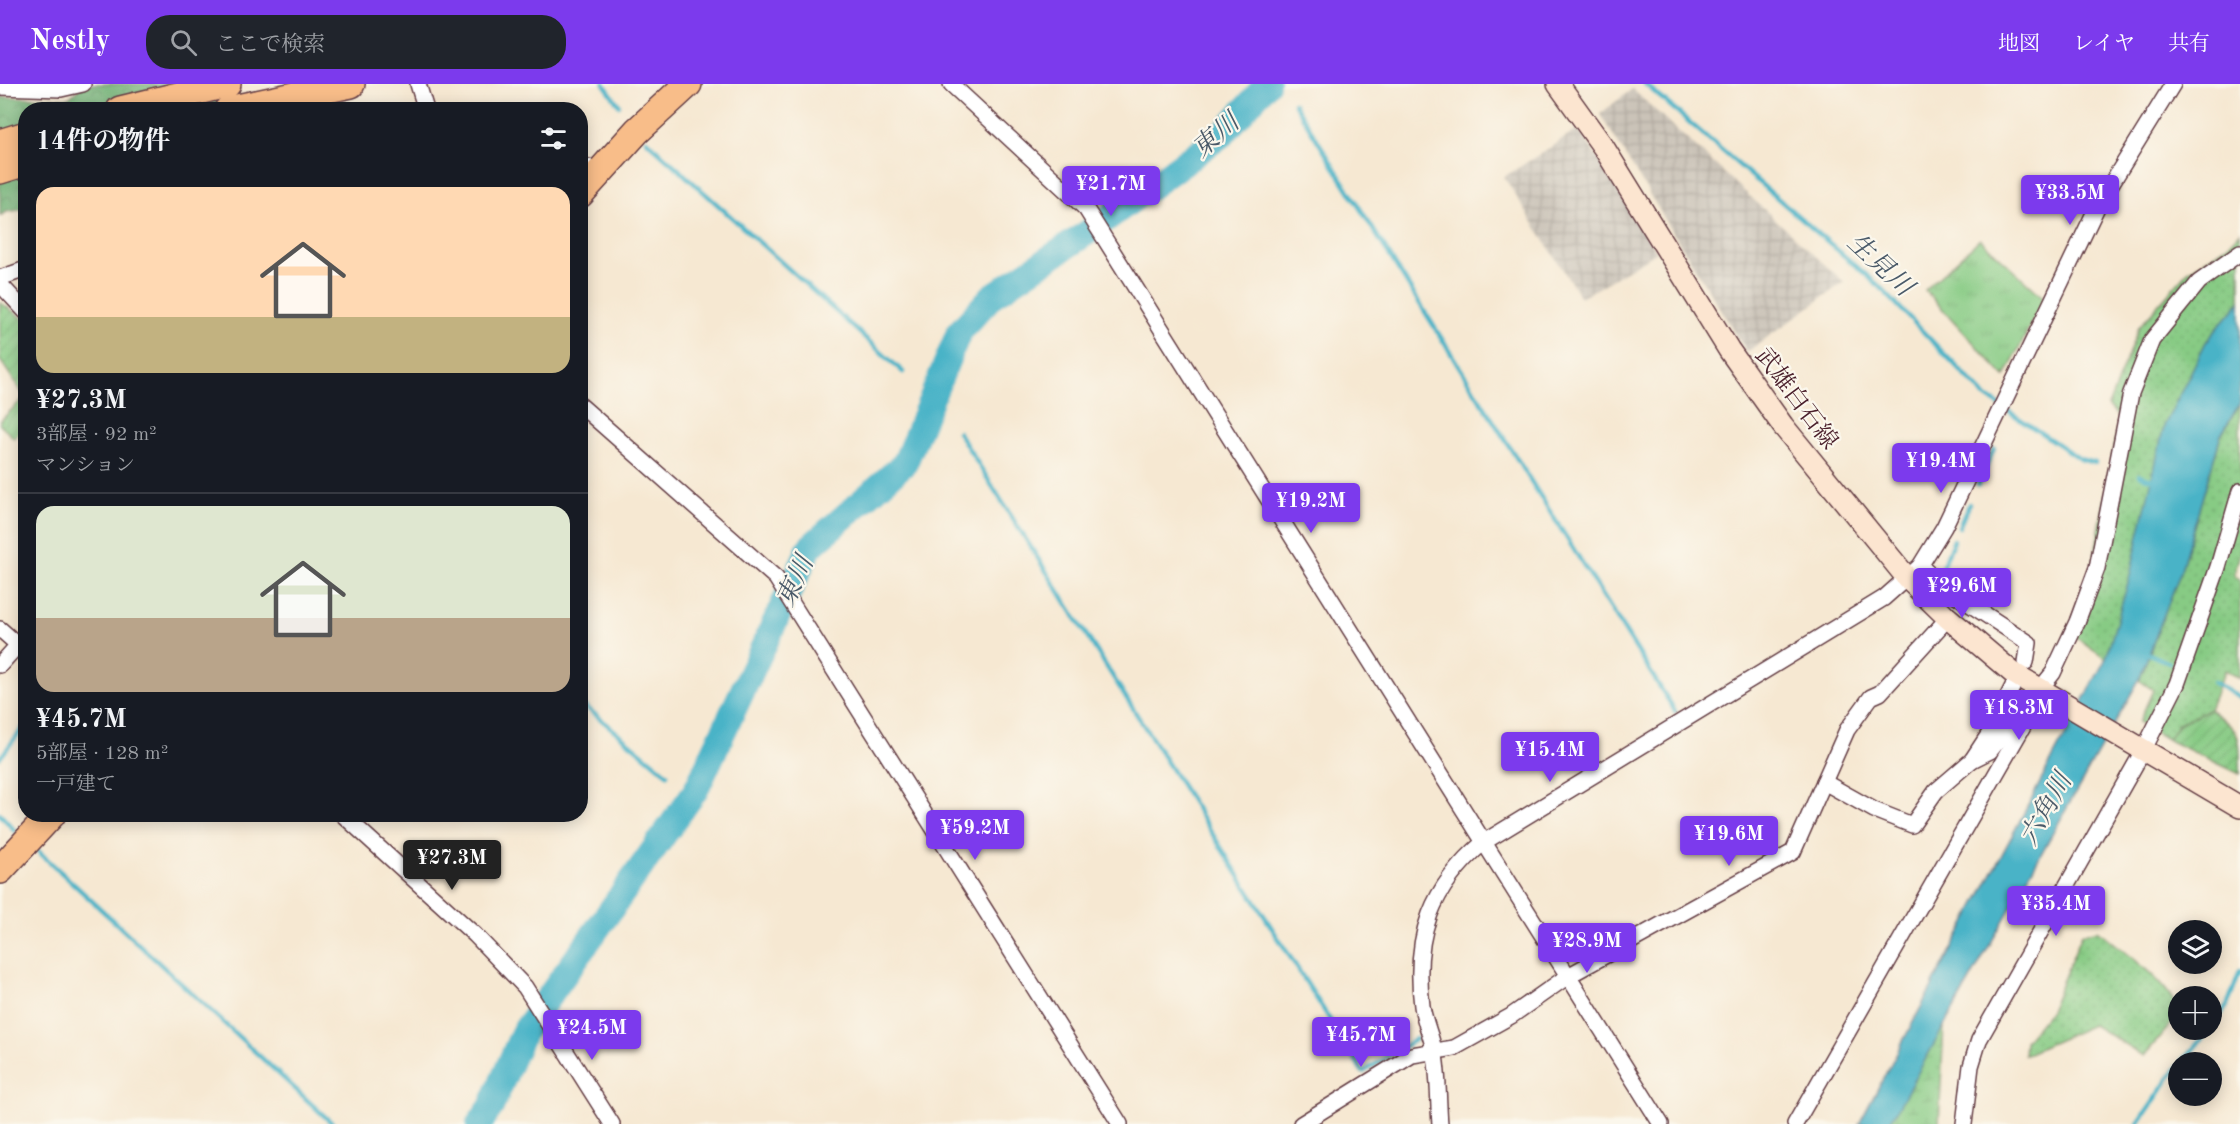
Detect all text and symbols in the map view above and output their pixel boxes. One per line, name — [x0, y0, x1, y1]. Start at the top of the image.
search box — [146, 15, 566, 69]
icon: search — [167, 26, 200, 59]
text: Nestly — [30, 28, 110, 56]
text: ここで検索 — [215, 34, 325, 56]
text: 地図 — [1998, 34, 2040, 55]
text: レイヤ — [2073, 34, 2135, 55]
text: 共有 — [2168, 34, 2210, 55]
water label: 東川 — [1187, 106, 1247, 163]
icon: filters — [537, 122, 570, 155]
text: 14件の物件 — [36, 129, 170, 155]
pin: ¥21.7M — [1062, 166, 1160, 217]
text: ¥21.7M — [1076, 175, 1146, 195]
pin: ¥33.5M — [2021, 175, 2119, 226]
text: ¥33.5M — [2035, 184, 2105, 204]
icon: home — [249, 226, 357, 334]
water label: 生見川 — [1842, 228, 1921, 304]
street label: 武雄白石線 — [1750, 342, 1843, 454]
text: ¥27.3M — [36, 388, 127, 414]
text: 3部屋 · 92 m² — [36, 425, 157, 445]
pin: ¥19.4M — [1892, 443, 1990, 494]
text: ¥19.4M — [1906, 452, 1976, 472]
text: マンション — [36, 456, 135, 476]
pin: ¥19.2M — [1262, 483, 1360, 534]
text: ¥19.2M — [1276, 492, 1346, 512]
icon: home — [249, 545, 357, 653]
water label: 東川 — [771, 549, 820, 611]
pin: ¥29.6M — [1913, 568, 2011, 619]
text: ¥29.6M — [1927, 577, 1997, 597]
pin: ¥18.3M — [1970, 690, 2068, 741]
text: ¥18.3M — [1984, 699, 2054, 719]
text: ¥45.7M — [36, 707, 127, 733]
pin: ¥15.4M — [1501, 732, 1599, 783]
text: ¥15.4M — [1515, 741, 1585, 761]
text: 5部屋 · 128 m² — [36, 744, 168, 764]
water label: 六角川 — [2015, 766, 2078, 850]
text: 一戸建て — [36, 775, 116, 795]
pin: ¥59.2M — [926, 810, 1024, 861]
pin: ¥19.6M — [1680, 816, 1778, 867]
text: ¥59.2M — [940, 819, 1010, 839]
text: ¥19.6M — [1694, 825, 1764, 845]
pin: ¥27.3M — [403, 840, 501, 891]
text: ¥27.3M — [417, 849, 487, 869]
pin: ¥35.4M — [2007, 886, 2105, 937]
text: ¥35.4M — [2021, 895, 2091, 915]
map controls — [2168, 920, 2222, 1106]
button: layers — [2168, 920, 2222, 974]
pin: ¥28.9M — [1538, 923, 1636, 974]
text: ¥28.9M — [1552, 932, 1622, 952]
button: + — [2168, 986, 2222, 1040]
pin: ¥24.5M — [543, 1010, 641, 1061]
pin: ¥45.7M — [1312, 1017, 1410, 1068]
text: ¥24.5M — [557, 1019, 627, 1039]
text: ¥45.7M — [1326, 1026, 1396, 1046]
button: − — [2168, 1052, 2222, 1106]

